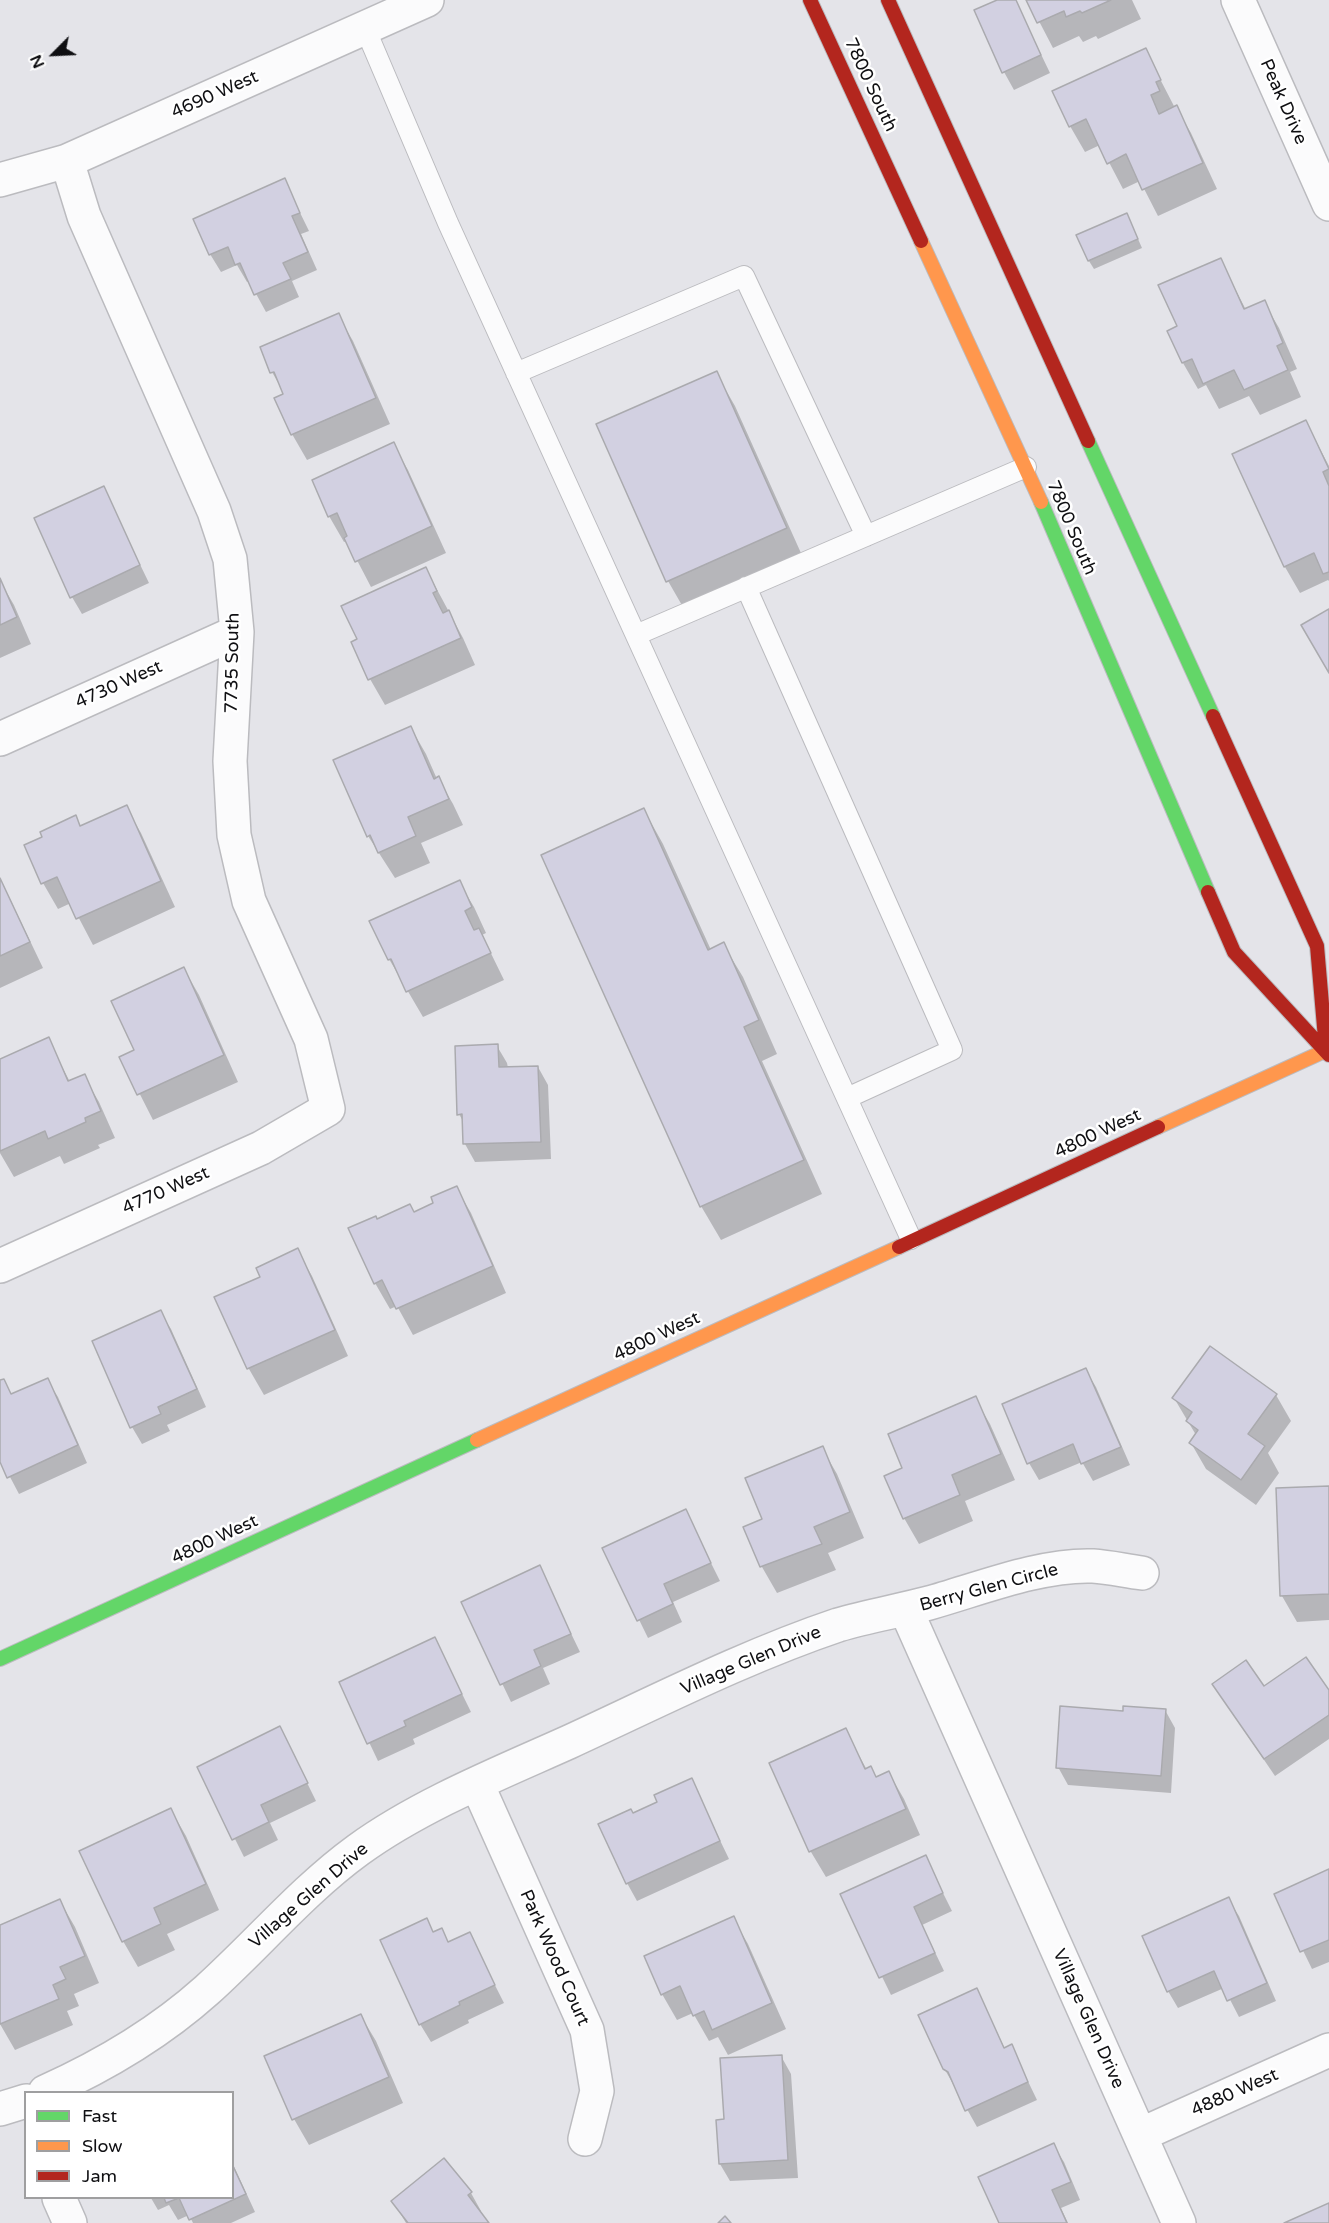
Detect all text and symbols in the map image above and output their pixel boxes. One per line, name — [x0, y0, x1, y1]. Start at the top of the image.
north arrow — [24, 24, 84, 84]
street label: 7800 South — [839, 35, 901, 135]
text: N — [26, 51, 49, 71]
street label: Peak Drive — [1255, 56, 1311, 148]
street label: 4690 West — [168, 66, 262, 124]
street label: 7800 South — [1041, 477, 1101, 579]
street label: 7735 South — [221, 612, 245, 714]
street label: 4730 West — [72, 656, 166, 714]
street label: 4800 West — [1051, 1105, 1145, 1163]
street label: 4770 West — [119, 1162, 213, 1220]
street label: 4800 West — [610, 1308, 704, 1366]
street label: 4800 West — [168, 1511, 262, 1569]
street label: Berry Glen Circle — [917, 1559, 1061, 1617]
street label: Village Glen Drive — [678, 1622, 824, 1700]
street label: Village Glen Drive — [245, 1839, 373, 1953]
street label: Park Wood Court — [514, 1887, 594, 2029]
street label: Village Glen Drive — [1048, 1946, 1128, 2092]
street label: 4880 West — [1188, 2064, 1282, 2122]
legend — [24, 2091, 234, 2199]
text: Fast — [82, 2105, 117, 2127]
text: Slow — [82, 2135, 123, 2157]
text: Jam — [82, 2165, 117, 2187]

